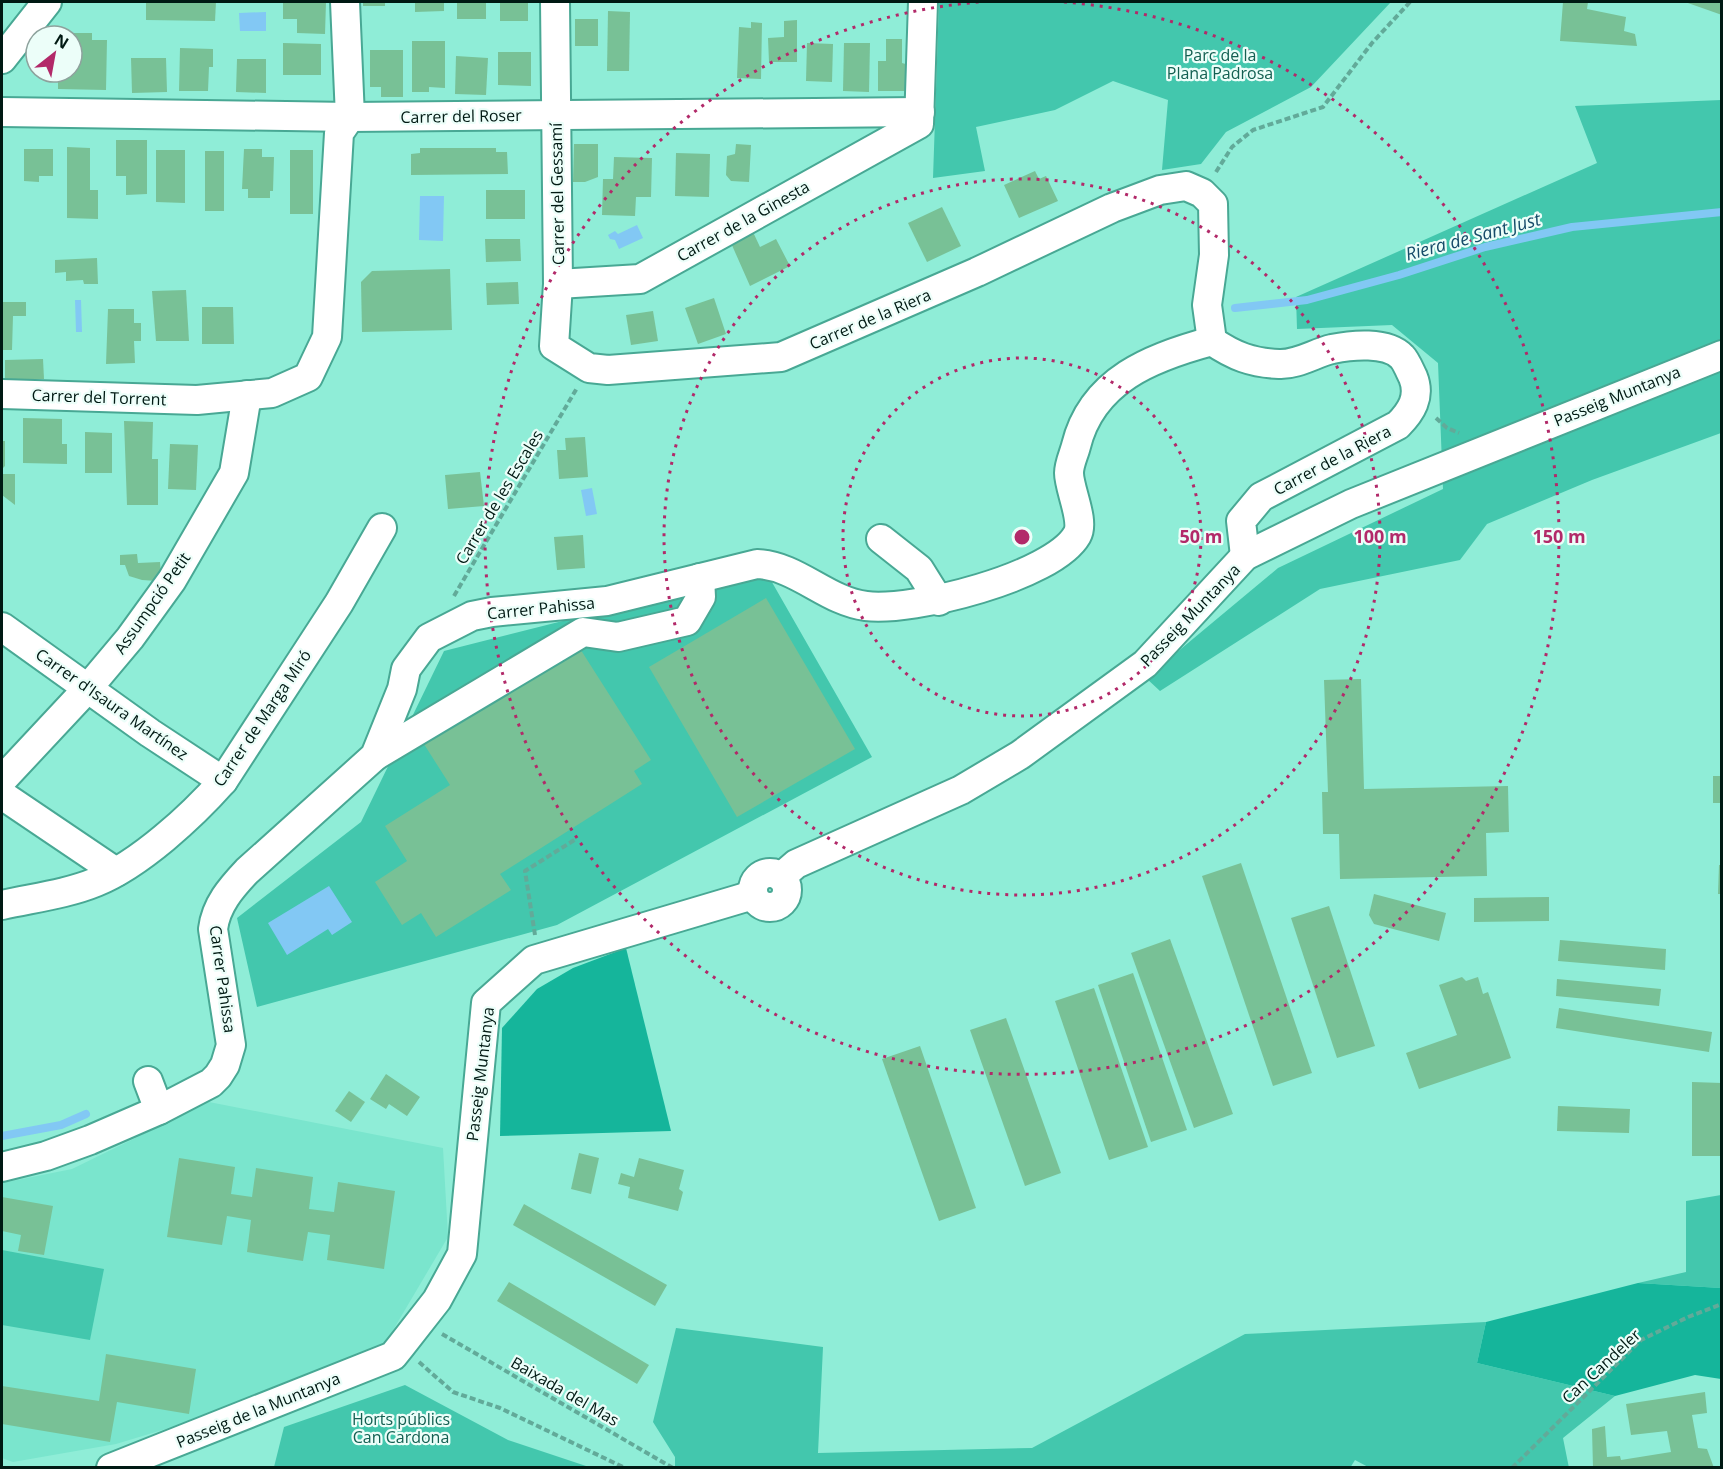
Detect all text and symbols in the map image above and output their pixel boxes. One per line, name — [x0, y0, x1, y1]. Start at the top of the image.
north arrow — [24, 24, 84, 84]
text: N — [50, 28, 73, 54]
park label: Parc de la Plana Padrosa — [1167, 44, 1273, 84]
street label: Carrer del Roser — [400, 104, 522, 128]
street label: Carrer del Gessamí — [545, 122, 569, 265]
street label: Carrer de la Ginesta — [673, 175, 813, 267]
water label: Riera de Sant Just — [1403, 206, 1544, 266]
street label: Carrer de la Riera — [806, 283, 934, 355]
street label: Passeig Muntanya — [1550, 361, 1684, 431]
street label: Carrer del Torrent — [31, 384, 167, 410]
street label: Carrer de la Riera — [1269, 420, 1395, 500]
street label: Carrer de les Escales — [450, 426, 548, 568]
text: 50 m — [1180, 524, 1222, 548]
text: 100 m — [1353, 524, 1407, 548]
text: 150 m — [1532, 524, 1586, 548]
centre of rings — [1012, 527, 1032, 547]
street label: Assumpció Petit — [109, 548, 195, 658]
street label: Passeig Muntanya — [1135, 559, 1245, 671]
street label: Carrer Pahissa — [486, 591, 596, 625]
street label: Carrer d'Isaura Martínez — [31, 643, 193, 765]
street label: Carrer de Marga Miró — [208, 645, 316, 791]
street label: Carrer Pahissa — [205, 924, 241, 1034]
street label: Passeig Muntanya — [461, 1006, 499, 1142]
street label: Can Candeler — [1557, 1324, 1645, 1408]
street label: Baixada del Mas — [507, 1351, 623, 1431]
street label: Passeig de la Muntanya — [173, 1367, 343, 1453]
park label: Horts públics Can Cardona — [352, 1408, 450, 1448]

